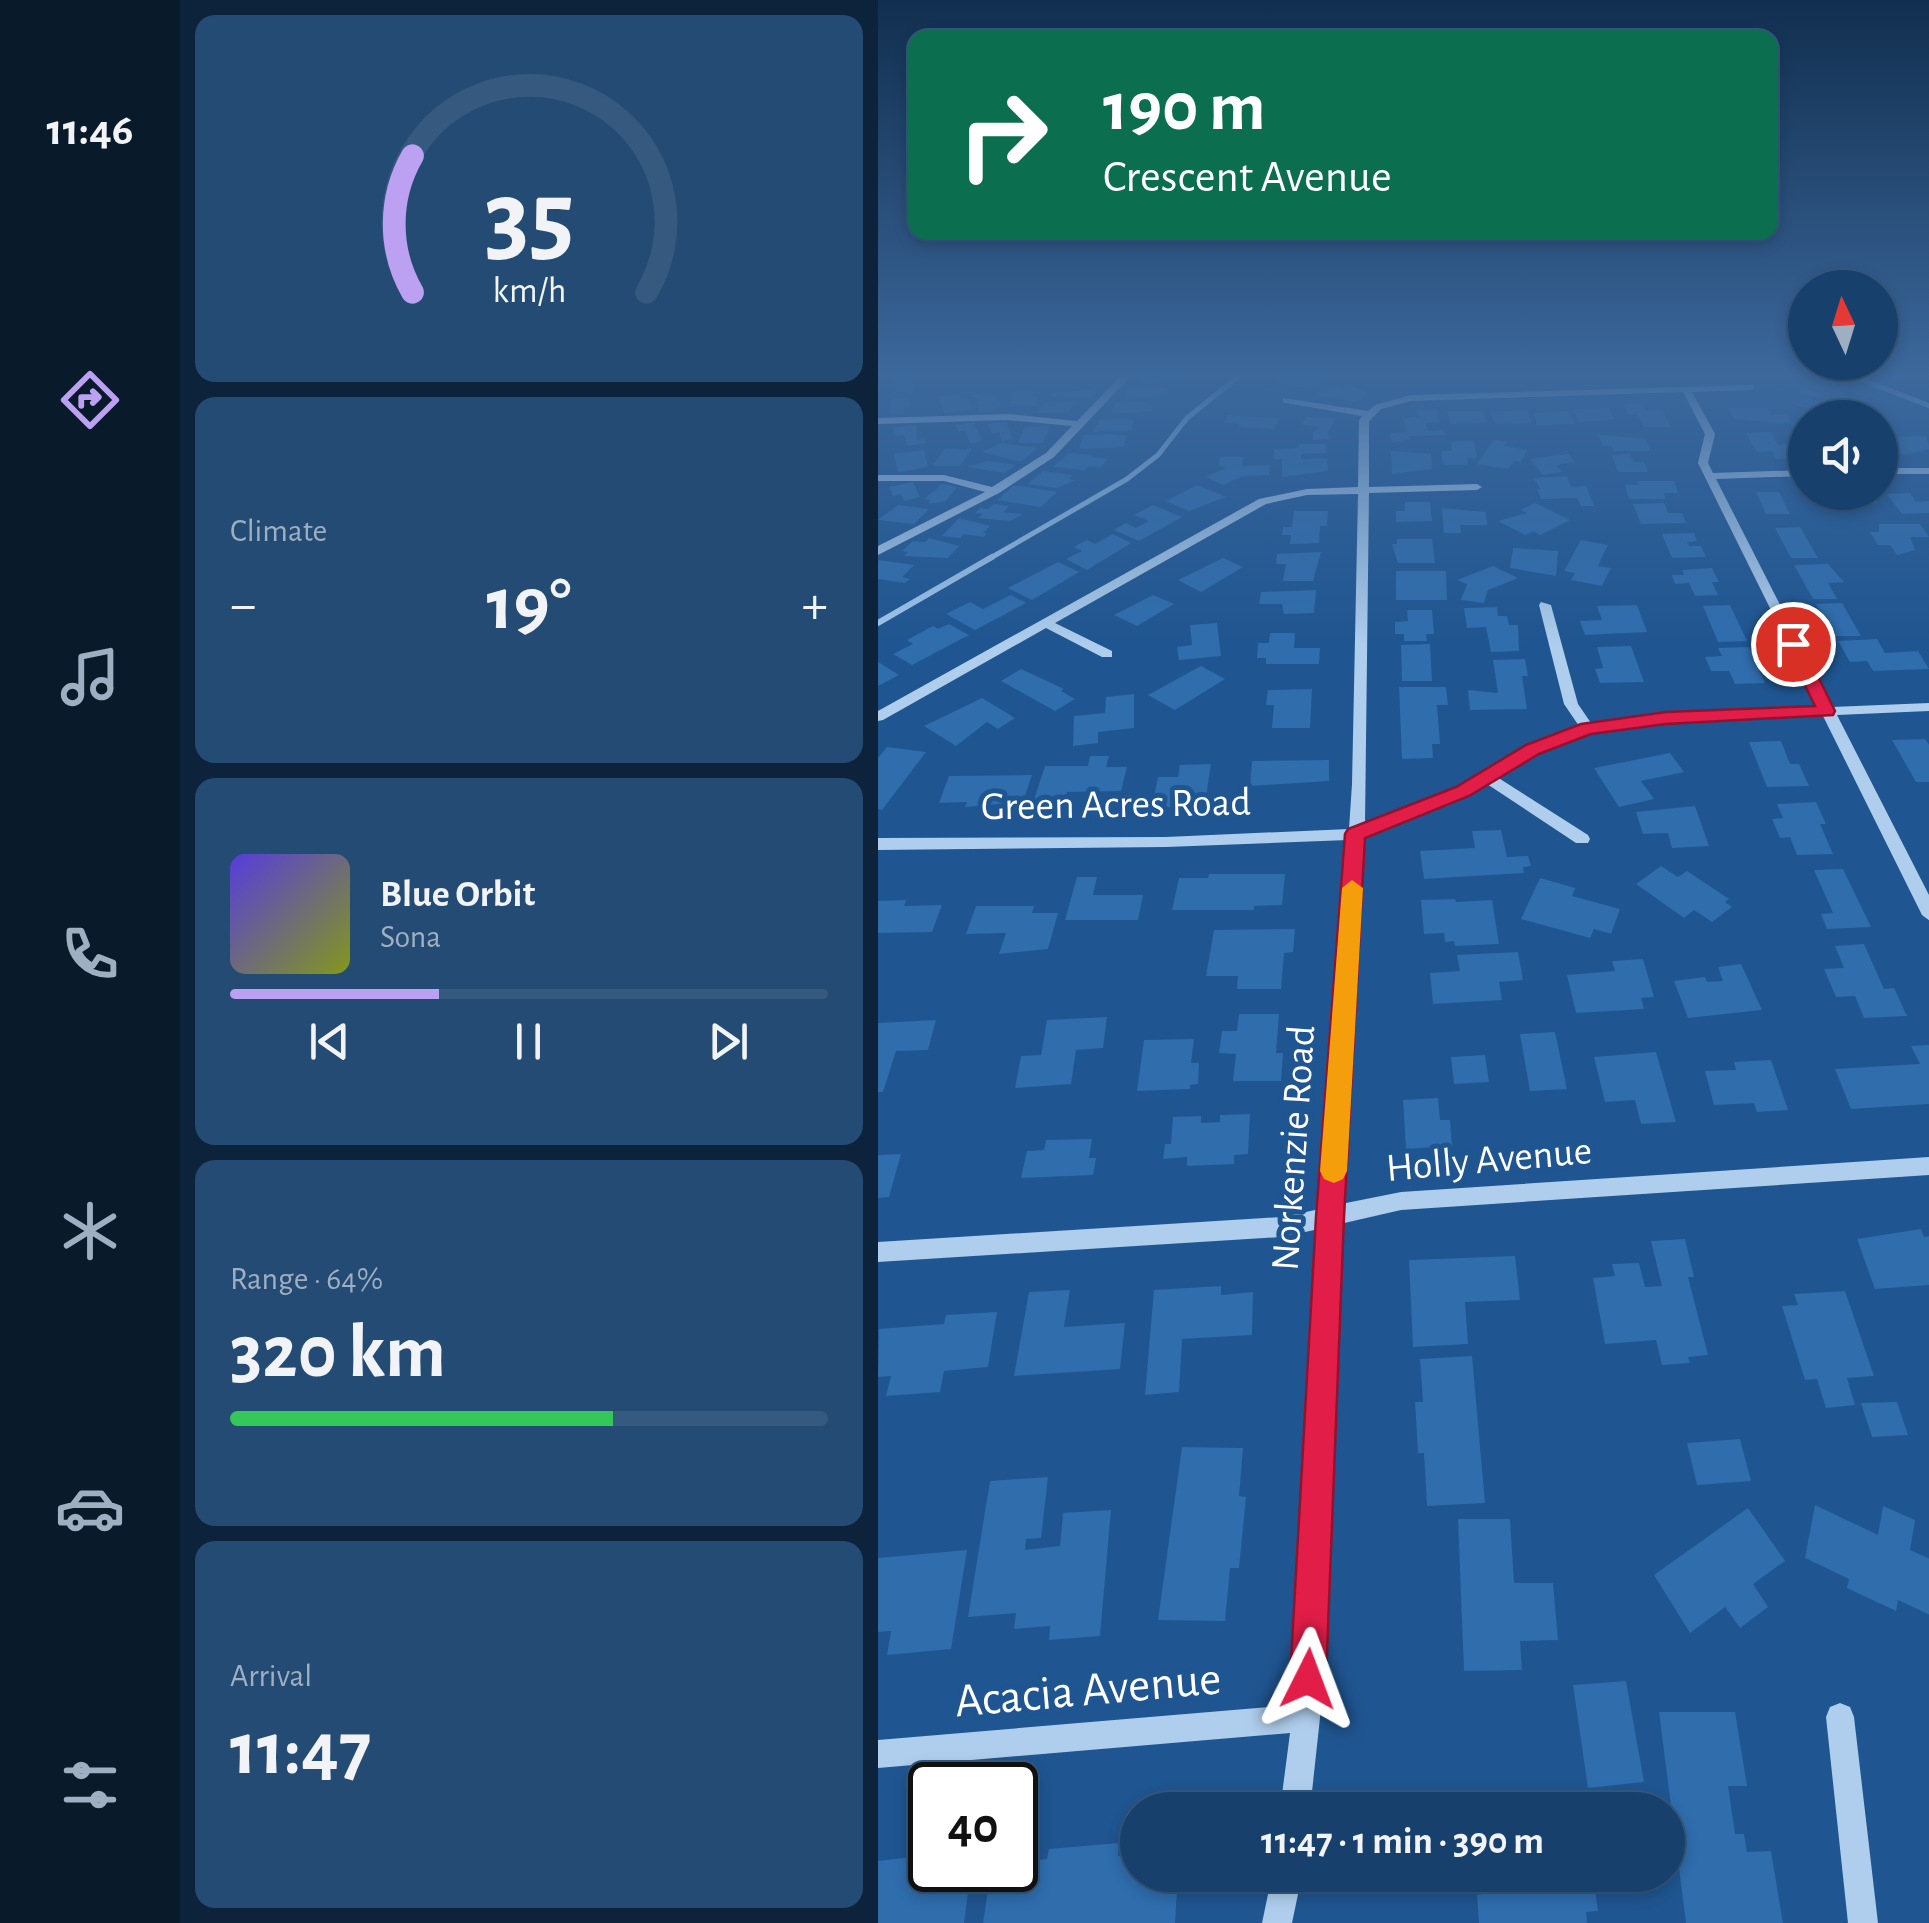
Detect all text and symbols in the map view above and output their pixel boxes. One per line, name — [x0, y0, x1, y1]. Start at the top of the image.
icon: right — [938, 70, 1068, 200]
text: 190 m — [1103, 73, 1266, 143]
text: 11:46 — [46, 108, 134, 153]
text: Crescent Avenue — [1103, 155, 1392, 200]
text: 35 — [484, 167, 574, 271]
north arrow — [1788, 270, 1898, 380]
map controls — [1788, 270, 1898, 510]
text: km/h — [492, 273, 566, 309]
icon: directions — [55, 365, 125, 435]
button: sound — [1788, 400, 1898, 510]
text: Climate — [230, 515, 327, 547]
text: 19° — [486, 568, 572, 643]
text: − — [230, 578, 256, 633]
text: + — [802, 578, 828, 633]
pin — [1751, 602, 1836, 687]
icon: arrive — [1766, 617, 1821, 672]
icon: music — [55, 642, 125, 712]
street label: Green Acres Road — [981, 783, 1251, 827]
text: Blue Orbit — [380, 876, 535, 914]
icon: phone — [55, 919, 125, 989]
text: Sona — [380, 921, 441, 953]
icon: previous — [302, 1014, 357, 1069]
icon: pause — [501, 1014, 556, 1069]
icon: next — [701, 1014, 756, 1069]
street label: Norkenzie Road — [1265, 1024, 1323, 1272]
street label: Holly Avenue — [1385, 1131, 1593, 1189]
icon: climate — [55, 1196, 125, 1266]
text: Range · 64% — [230, 1263, 383, 1295]
text: 320 km — [230, 1316, 446, 1391]
icon: car — [55, 1473, 125, 1543]
position arrow — [1256, 1627, 1360, 1731]
street label: Acacia Avenue — [953, 1655, 1223, 1727]
text: Arrival — [230, 1660, 312, 1692]
text: 11:47 — [230, 1713, 371, 1788]
icon: filters — [55, 1750, 125, 1820]
speed limit sign: 40 — [908, 1762, 1038, 1892]
text: 11:47 · 1 min · 390 m — [1261, 1823, 1544, 1861]

